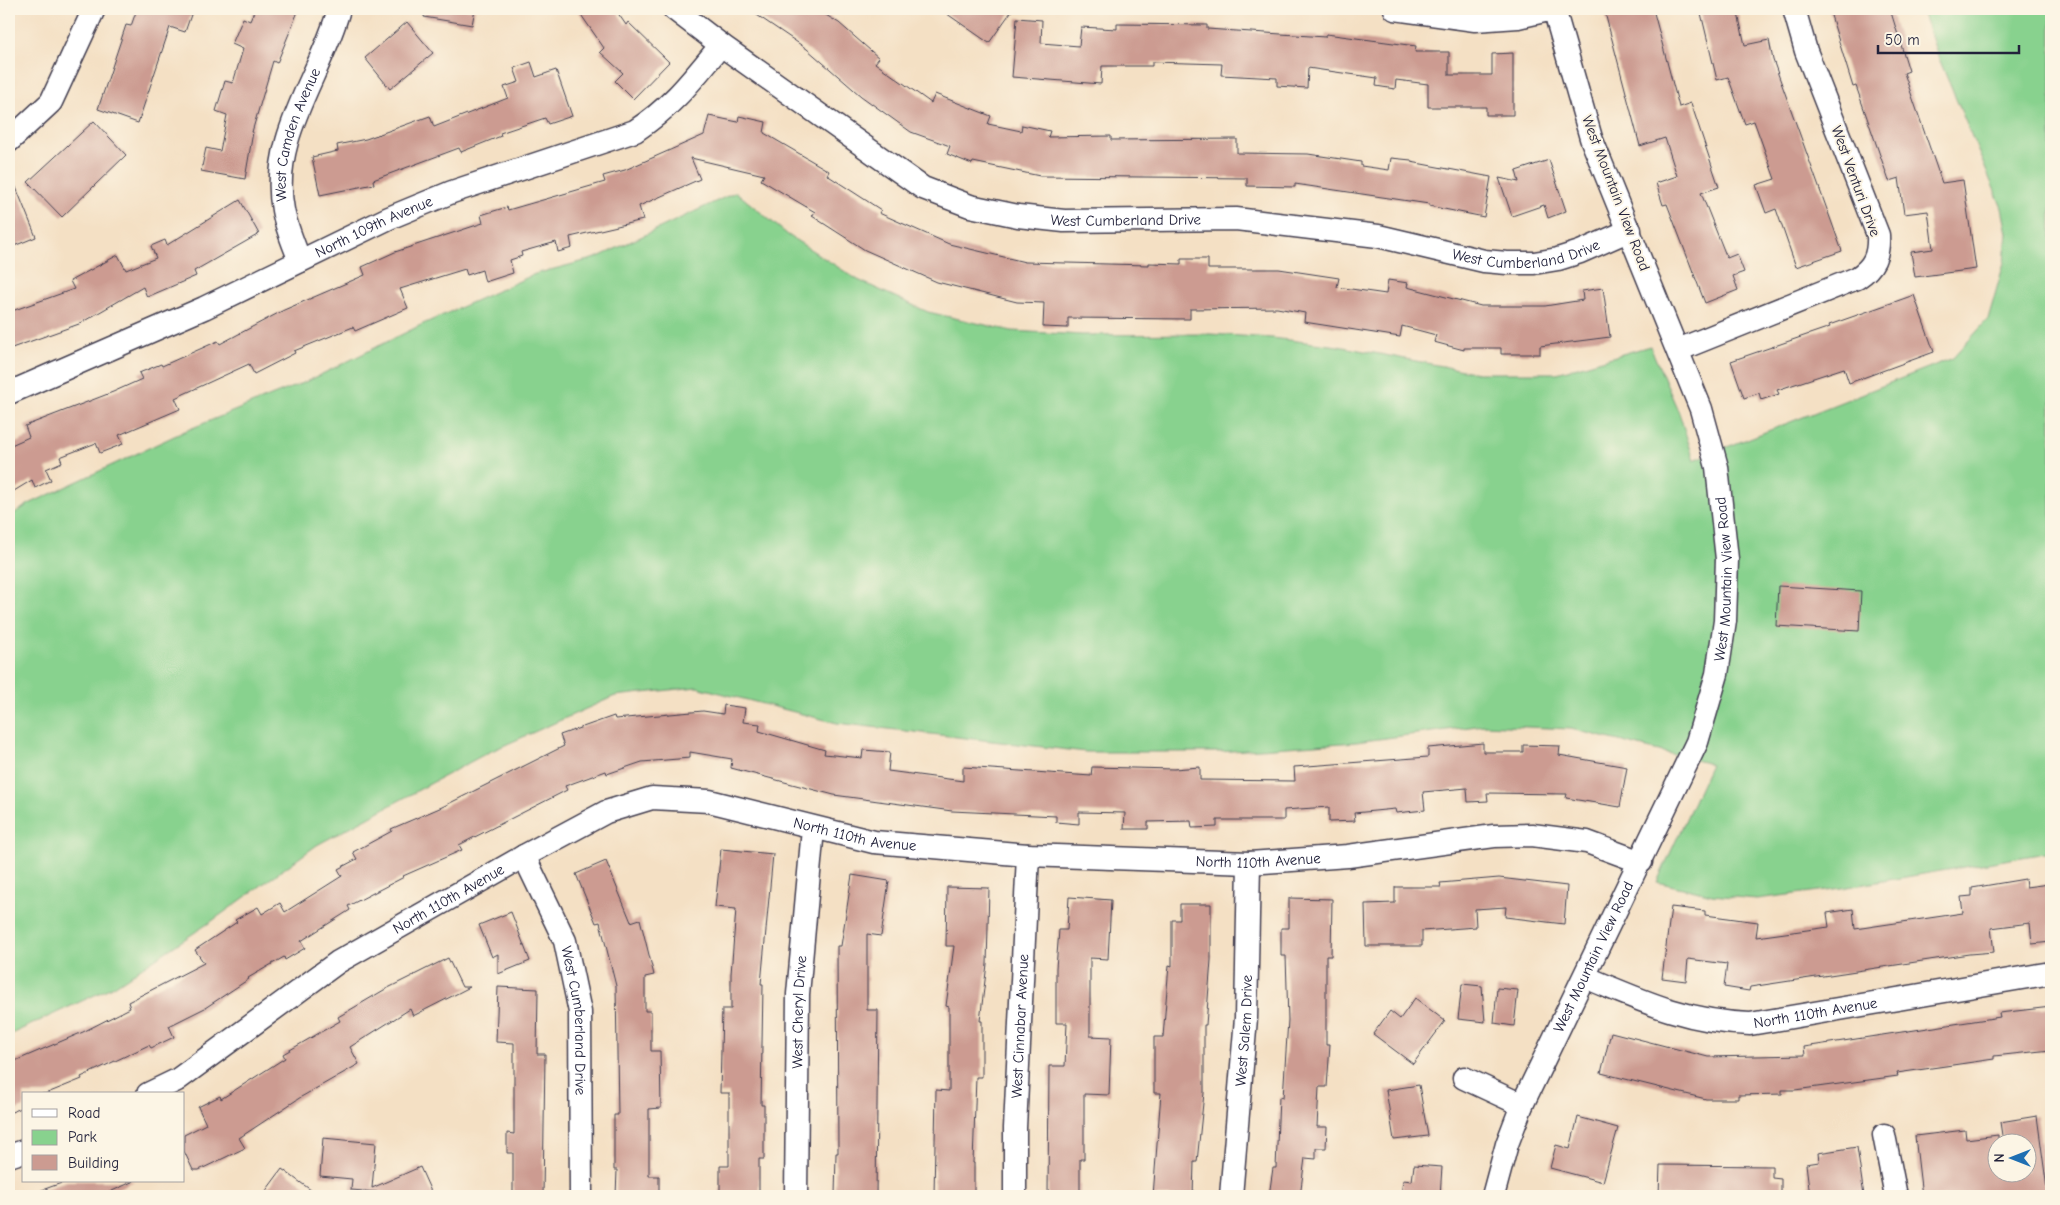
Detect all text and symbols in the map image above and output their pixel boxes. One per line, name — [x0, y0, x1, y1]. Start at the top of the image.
scale bar — [1878, 22, 2019, 54]
text: 50 m — [1885, 31, 1920, 49]
street label: West Camden Avenue — [272, 65, 324, 202]
street label: West Mountain View Road — [1578, 113, 1654, 273]
street label: West Venturi Drive — [1828, 123, 1885, 239]
street label: North 109th Avenue — [312, 192, 436, 262]
street label: West Cumberland Drive — [1050, 210, 1202, 230]
street label: West Cumberland Drive — [1450, 235, 1603, 272]
street label: West Mountain View Road — [1710, 496, 1736, 663]
street label: North 110th Avenue — [792, 813, 918, 855]
street label: North 110th Avenue — [1195, 849, 1322, 872]
street label: North 110th Avenue — [390, 860, 508, 938]
street label: West Mountain View Road — [1549, 879, 1637, 1035]
street label: West Cumberland Drive — [557, 944, 589, 1096]
street label: West Cinnabar Avenue — [1007, 953, 1032, 1099]
street label: West Cheryl Drive — [788, 954, 810, 1069]
street label: West Salem Drive — [1231, 974, 1256, 1087]
street label: North 110th Avenue — [1752, 994, 1879, 1032]
legend — [22, 1092, 185, 1182]
text: Road — [68, 1104, 100, 1122]
text: Park — [68, 1128, 97, 1146]
north arrow — [1988, 1132, 2038, 1182]
text: N — [1991, 1153, 2008, 1163]
text: Building — [68, 1154, 119, 1172]

